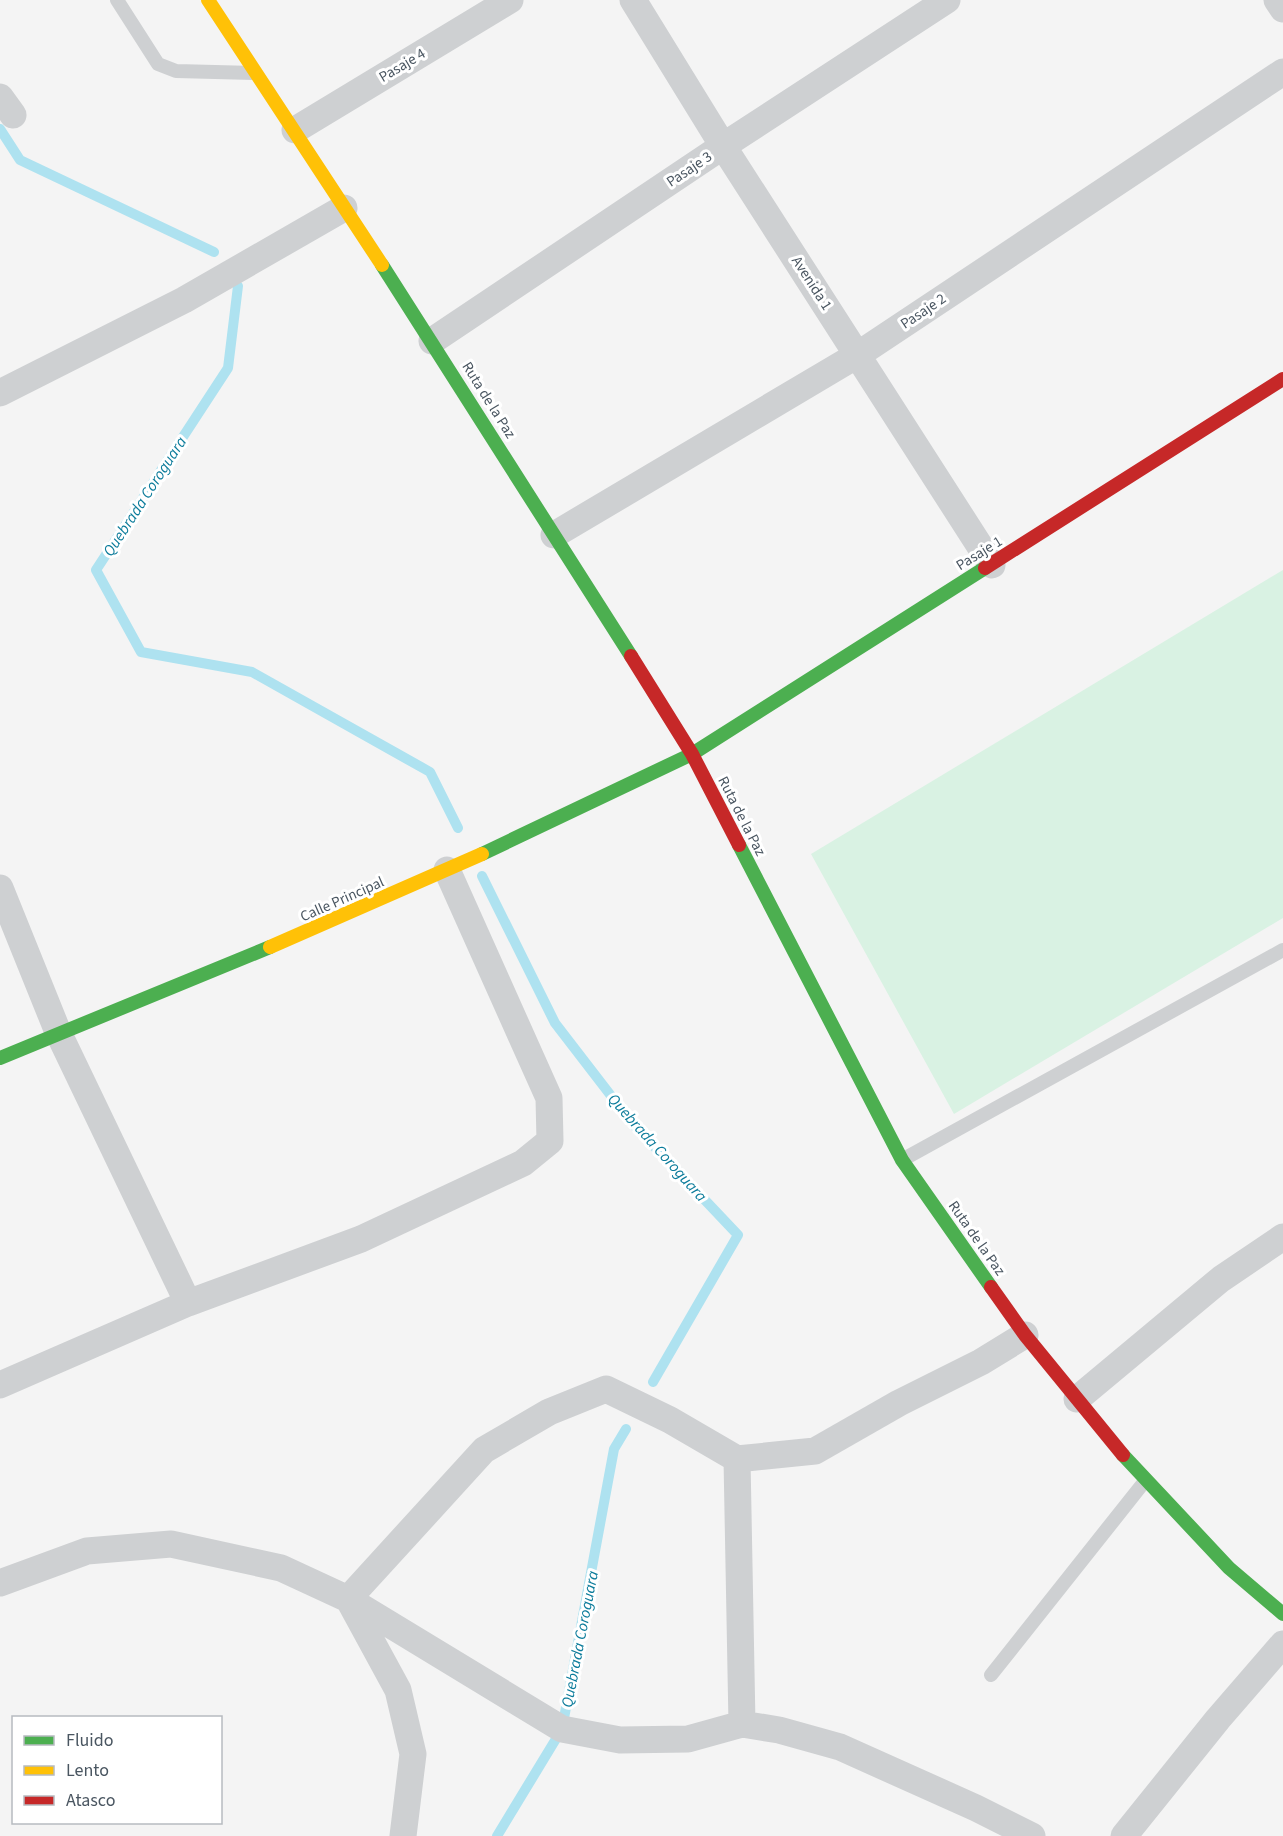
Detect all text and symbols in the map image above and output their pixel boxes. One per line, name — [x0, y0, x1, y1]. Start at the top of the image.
street label: Pasaje 4 — [375, 43, 430, 88]
street label: Pasaje 3 — [662, 146, 716, 192]
street label: Avenida 1 — [786, 252, 837, 314]
street label: Pasaje 2 — [896, 288, 950, 334]
street label: Ruta de la Paz — [457, 358, 521, 443]
water label: Quebrada Coroguara — [98, 432, 192, 561]
street label: Pasaje 1 — [952, 531, 1006, 576]
street label: Ruta de la Paz — [712, 773, 771, 860]
street label: Calle Principal — [297, 872, 388, 927]
water label: Quebrada Coroguara — [603, 1089, 712, 1207]
street label: Ruta de la Paz — [943, 1197, 1010, 1280]
water label: Quebrada Coroguara — [556, 1569, 604, 1709]
legend — [12, 1716, 222, 1824]
text: Fluido — [66, 1728, 113, 1753]
text: Lento — [66, 1758, 109, 1783]
text: Atasco — [66, 1788, 115, 1813]

